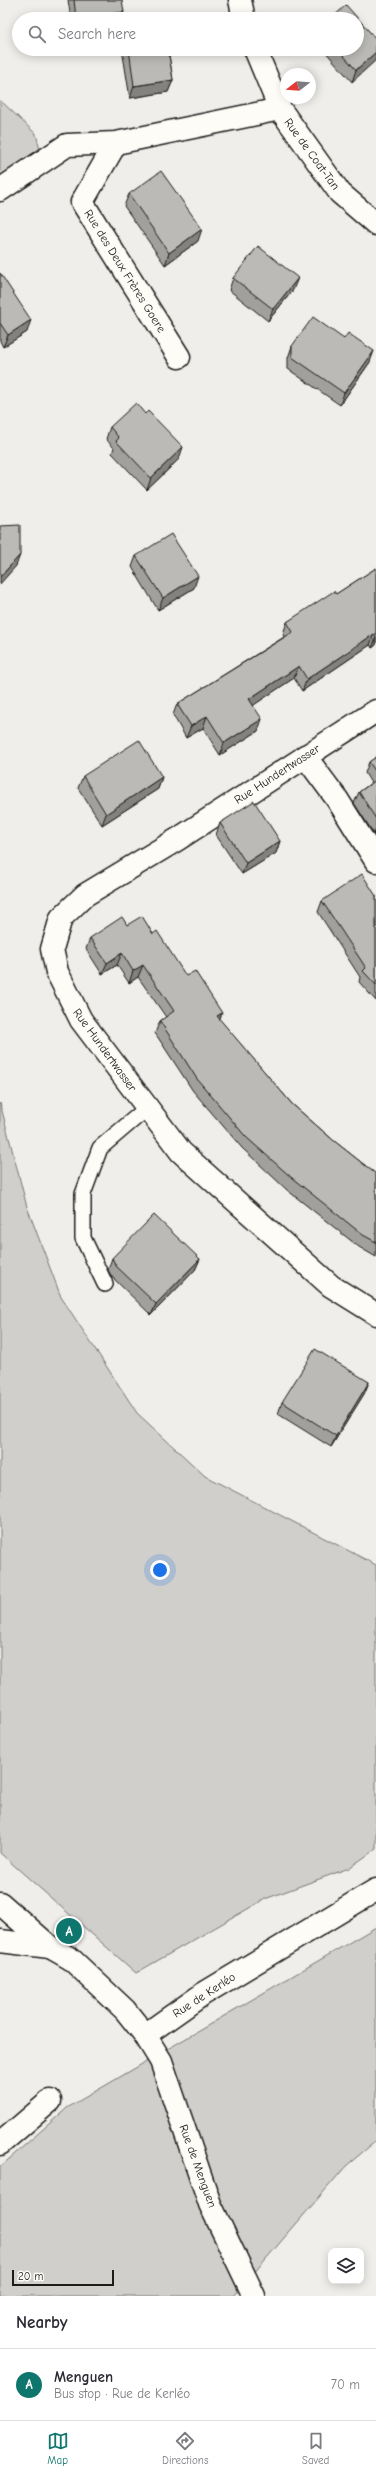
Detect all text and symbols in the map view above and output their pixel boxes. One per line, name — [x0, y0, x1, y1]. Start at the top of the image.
search box — [12, 12, 364, 56]
icon: search — [26, 23, 48, 45]
text: Search here — [58, 25, 136, 43]
north arrow — [280, 68, 316, 104]
street label: Rue de Coat-Tan — [281, 115, 343, 193]
street label: Rue des Deux Frères Goere — [81, 207, 169, 335]
street label: Rue Hundertwasser — [232, 741, 323, 807]
street label: Rue Hundertwasser — [70, 1006, 140, 1094]
your location — [150, 1560, 170, 1580]
pin: A — [56, 1916, 82, 1946]
street label: Rue de Kerléo — [170, 1969, 238, 2021]
street label: Rue de Menguen — [176, 2122, 220, 2210]
map controls — [328, 2248, 364, 2284]
button: layers — [328, 2248, 364, 2284]
scale bar — [12, 2268, 114, 2287]
text: 20 m — [18, 2270, 43, 2283]
text: Nearby — [16, 2313, 67, 2332]
text: Menguen — [54, 2368, 113, 2386]
text: A — [25, 2377, 33, 2392]
text: 70 m — [331, 2377, 360, 2392]
text: Bus stop · Rue de Kerléo — [54, 2386, 190, 2401]
tab: Map — [47, 2430, 69, 2467]
tab: Directions — [162, 2430, 209, 2467]
tab: Saved — [302, 2430, 329, 2467]

